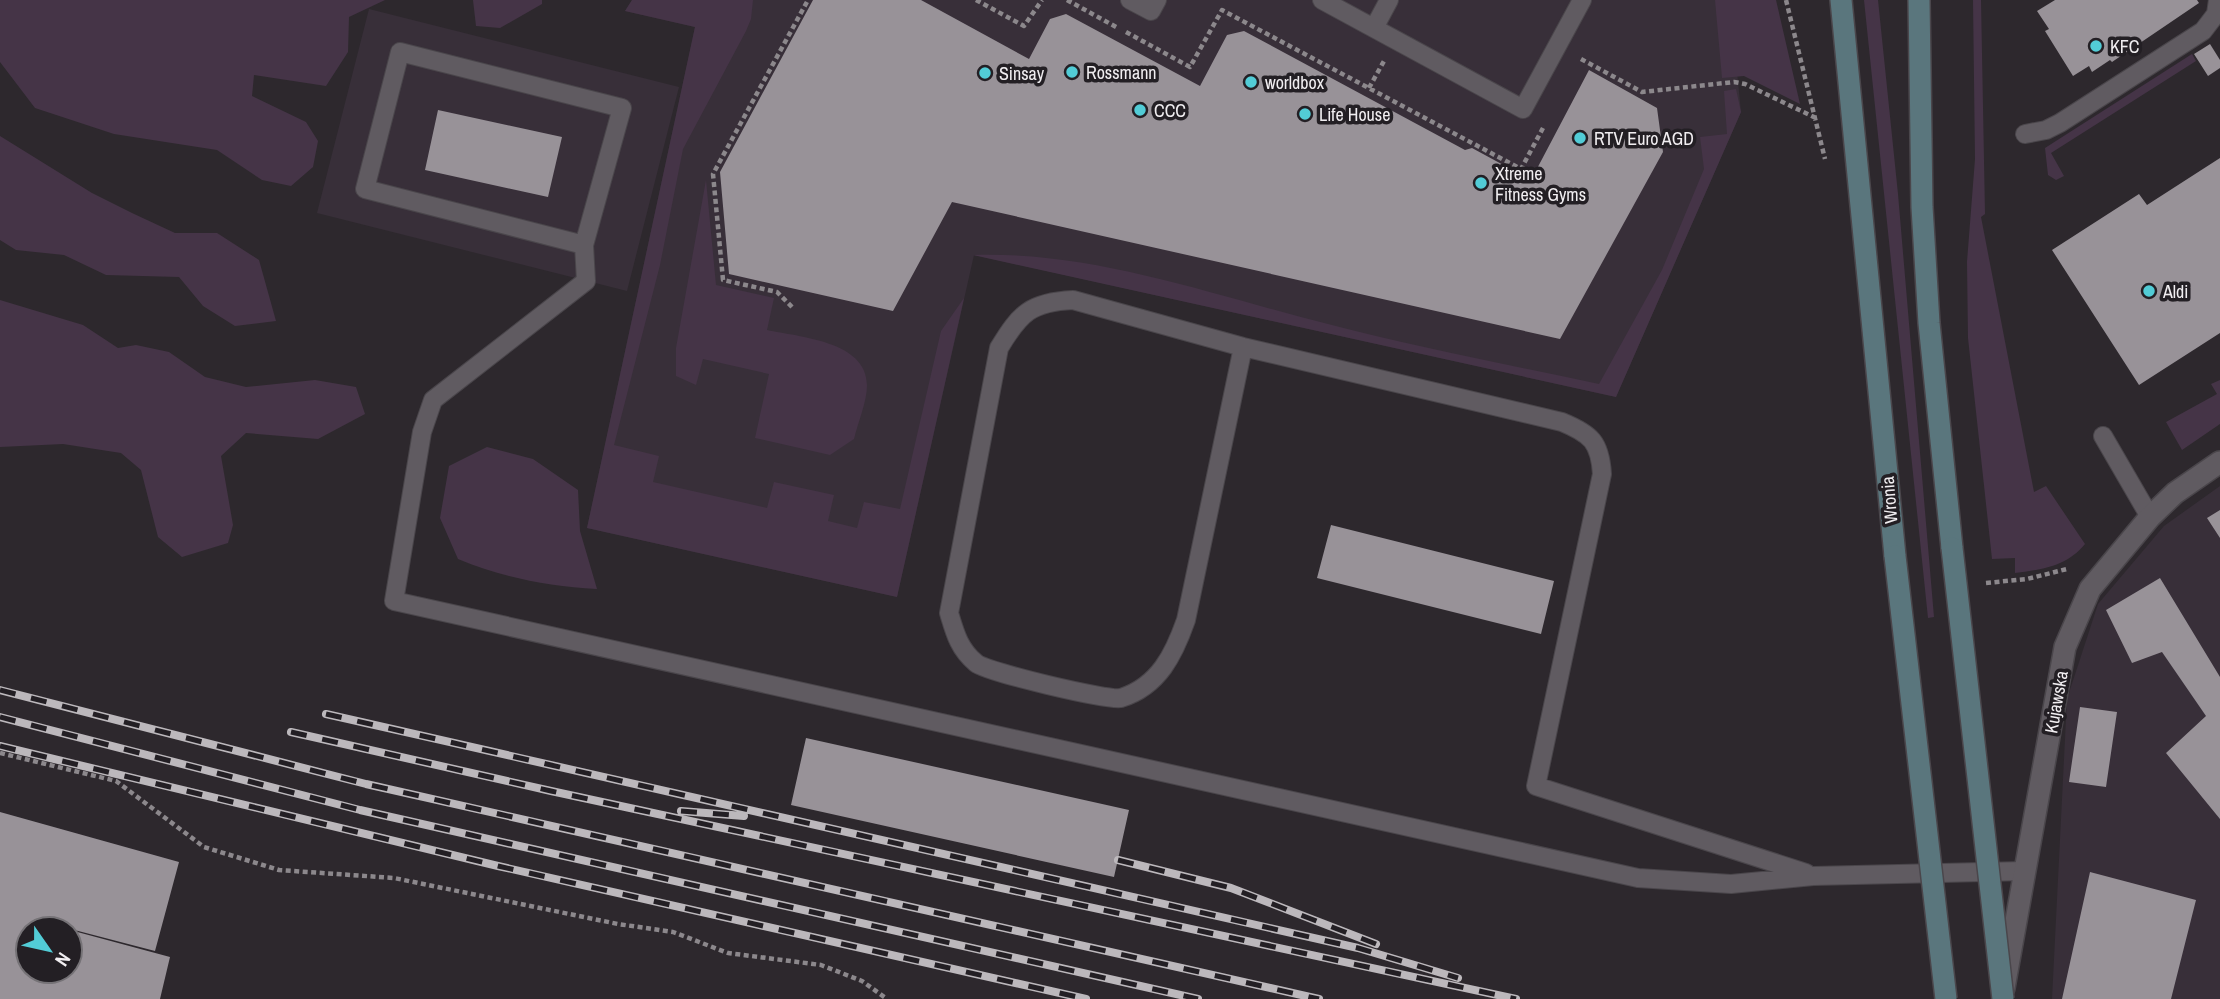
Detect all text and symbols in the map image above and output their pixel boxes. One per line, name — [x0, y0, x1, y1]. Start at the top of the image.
place label: KFC — [2110, 34, 2140, 59]
marker: KFC — [2088, 38, 2104, 54]
place label: Rossmann — [1086, 60, 1157, 85]
place label: Sinsay — [999, 61, 1045, 86]
marker: Rossmann — [1064, 64, 1080, 80]
marker: Sinsay — [977, 65, 993, 81]
place label: worldbox — [1265, 70, 1325, 95]
marker: worldbox — [1243, 74, 1259, 90]
place label: CCC — [1154, 98, 1186, 123]
marker: CCC — [1132, 102, 1148, 118]
place label: Life House — [1319, 102, 1390, 127]
marker: Life House — [1297, 106, 1313, 122]
place label: RTV Euro AGD — [1594, 126, 1694, 151]
marker: RTV Euro AGD — [1572, 130, 1588, 146]
place label: Xtreme Fitness Gyms — [1495, 161, 1586, 207]
marker: Xtreme Fitness Gyms — [1473, 175, 1489, 191]
place label: Aldi — [2162, 279, 2188, 304]
marker: Aldi — [2141, 283, 2157, 299]
street label: Wronia — [1874, 475, 1904, 525]
street label: Kujawska — [2038, 669, 2074, 735]
north arrow — [14, 915, 84, 985]
text: N — [49, 948, 77, 971]

